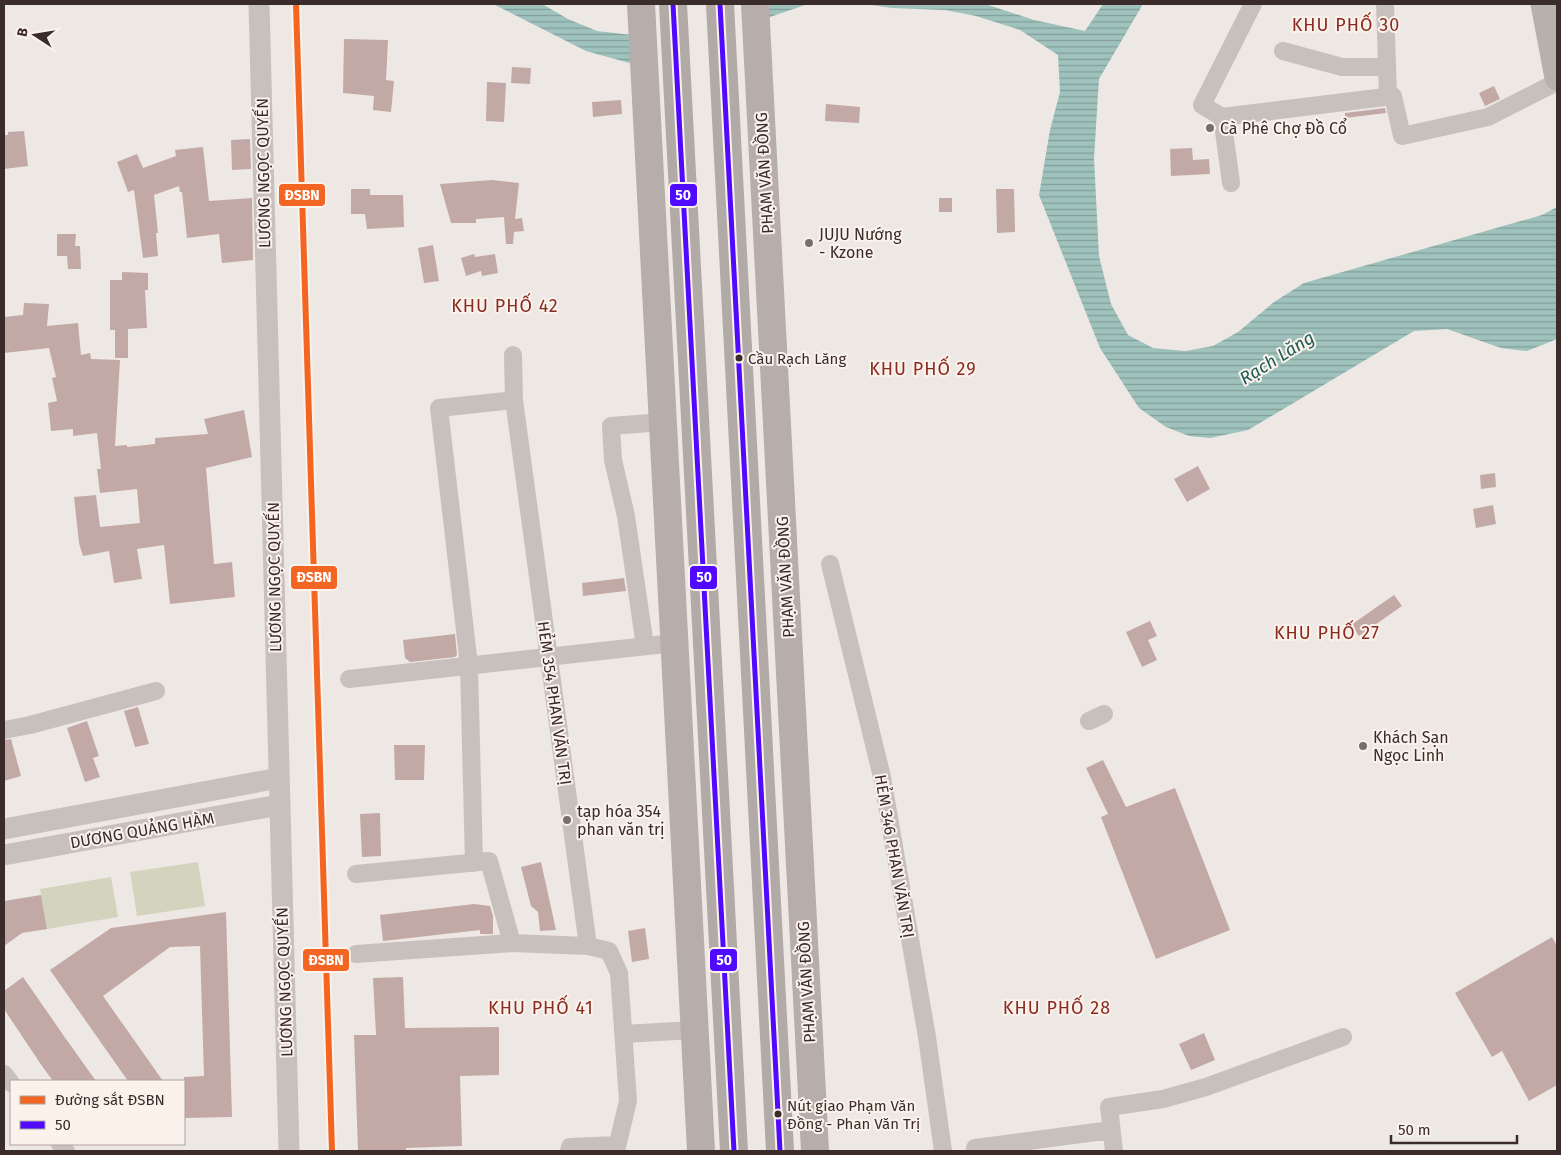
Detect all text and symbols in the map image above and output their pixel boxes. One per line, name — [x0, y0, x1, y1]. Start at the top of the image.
north arrow — [10, 10, 60, 60]
district label: KHU PHỐ 30 — [1292, 11, 1400, 36]
text: B — [14, 26, 32, 38]
street label: LƯƠNG NGỌC QUYẾN — [251, 98, 274, 248]
street label: PHẠM VĂN ĐỒNG — [749, 112, 777, 234]
place label: Cà Phê Chợ Đồ Cổ — [1220, 118, 1347, 138]
marker: Cà Phê Chợ Đồ Cổ — [1204, 122, 1216, 134]
line badge: ĐSBN — [278, 183, 326, 207]
line badge: 50 — [669, 183, 698, 207]
text: ĐSBN — [284, 187, 320, 204]
text: 50 — [675, 187, 691, 204]
place label: JUJU Nướng - Kzone — [819, 225, 902, 262]
marker: JUJU Nướng - Kzone — [803, 237, 815, 249]
district label: KHU PHỐ 42 — [451, 292, 559, 317]
water label: Rạch Lăng — [1236, 326, 1318, 390]
place label: Cầu Rạch Lăng — [748, 350, 846, 368]
marker: Cầu Rạch Lăng — [734, 353, 744, 363]
district label: KHU PHỐ 29 — [869, 355, 977, 380]
street label: LƯƠNG NGỌC QUYẾN — [262, 502, 285, 652]
street label: PHẠM VĂN ĐỒNG — [770, 516, 798, 638]
line badge: ĐSBN — [290, 565, 338, 590]
line badge: 50 — [689, 565, 718, 590]
text: ĐSBN — [296, 569, 332, 586]
text: 50 — [696, 569, 712, 586]
district label: KHU PHỐ 27 — [1274, 619, 1380, 644]
street label: HẺM 354 PHAN VĂN TRỊ — [534, 620, 577, 786]
place label: Khách Sạn Ngọc Linh — [1373, 728, 1449, 765]
marker: Khách Sạn Ngọc Linh — [1357, 740, 1369, 752]
street label: HẺM 346 PHAN VĂN TRỊ — [871, 773, 920, 939]
place label: tạp hóa 354 phan văn trị — [577, 802, 665, 839]
street label: DƯƠNG QUẢNG HÀM — [68, 806, 216, 853]
marker: tạp hóa 354 phan văn trị — [561, 814, 573, 826]
street label: LƯƠNG NGỌC QUYẾN — [270, 907, 297, 1057]
street label: PHẠM VĂN ĐỒNG — [791, 921, 819, 1043]
line badge: ĐSBN — [302, 948, 350, 972]
line badge: 50 — [709, 948, 738, 972]
text: ĐSBN — [308, 952, 344, 969]
text: 50 — [716, 952, 732, 969]
district label: KHU PHỐ 41 — [488, 994, 594, 1019]
district label: KHU PHỐ 28 — [1003, 994, 1111, 1019]
legend — [10, 1080, 185, 1145]
text: Đường sắt ĐSBN — [55, 1091, 165, 1109]
place label: Nút giao Phạm Văn Đồng - Phan Văn Trị — [787, 1097, 920, 1133]
marker: Nút giao Phạm Văn Đồng - Phan Văn Trị — [773, 1109, 783, 1119]
scale bar — [1391, 1112, 1517, 1144]
text: 50 — [55, 1116, 71, 1134]
text: 50 m — [1398, 1121, 1431, 1139]

